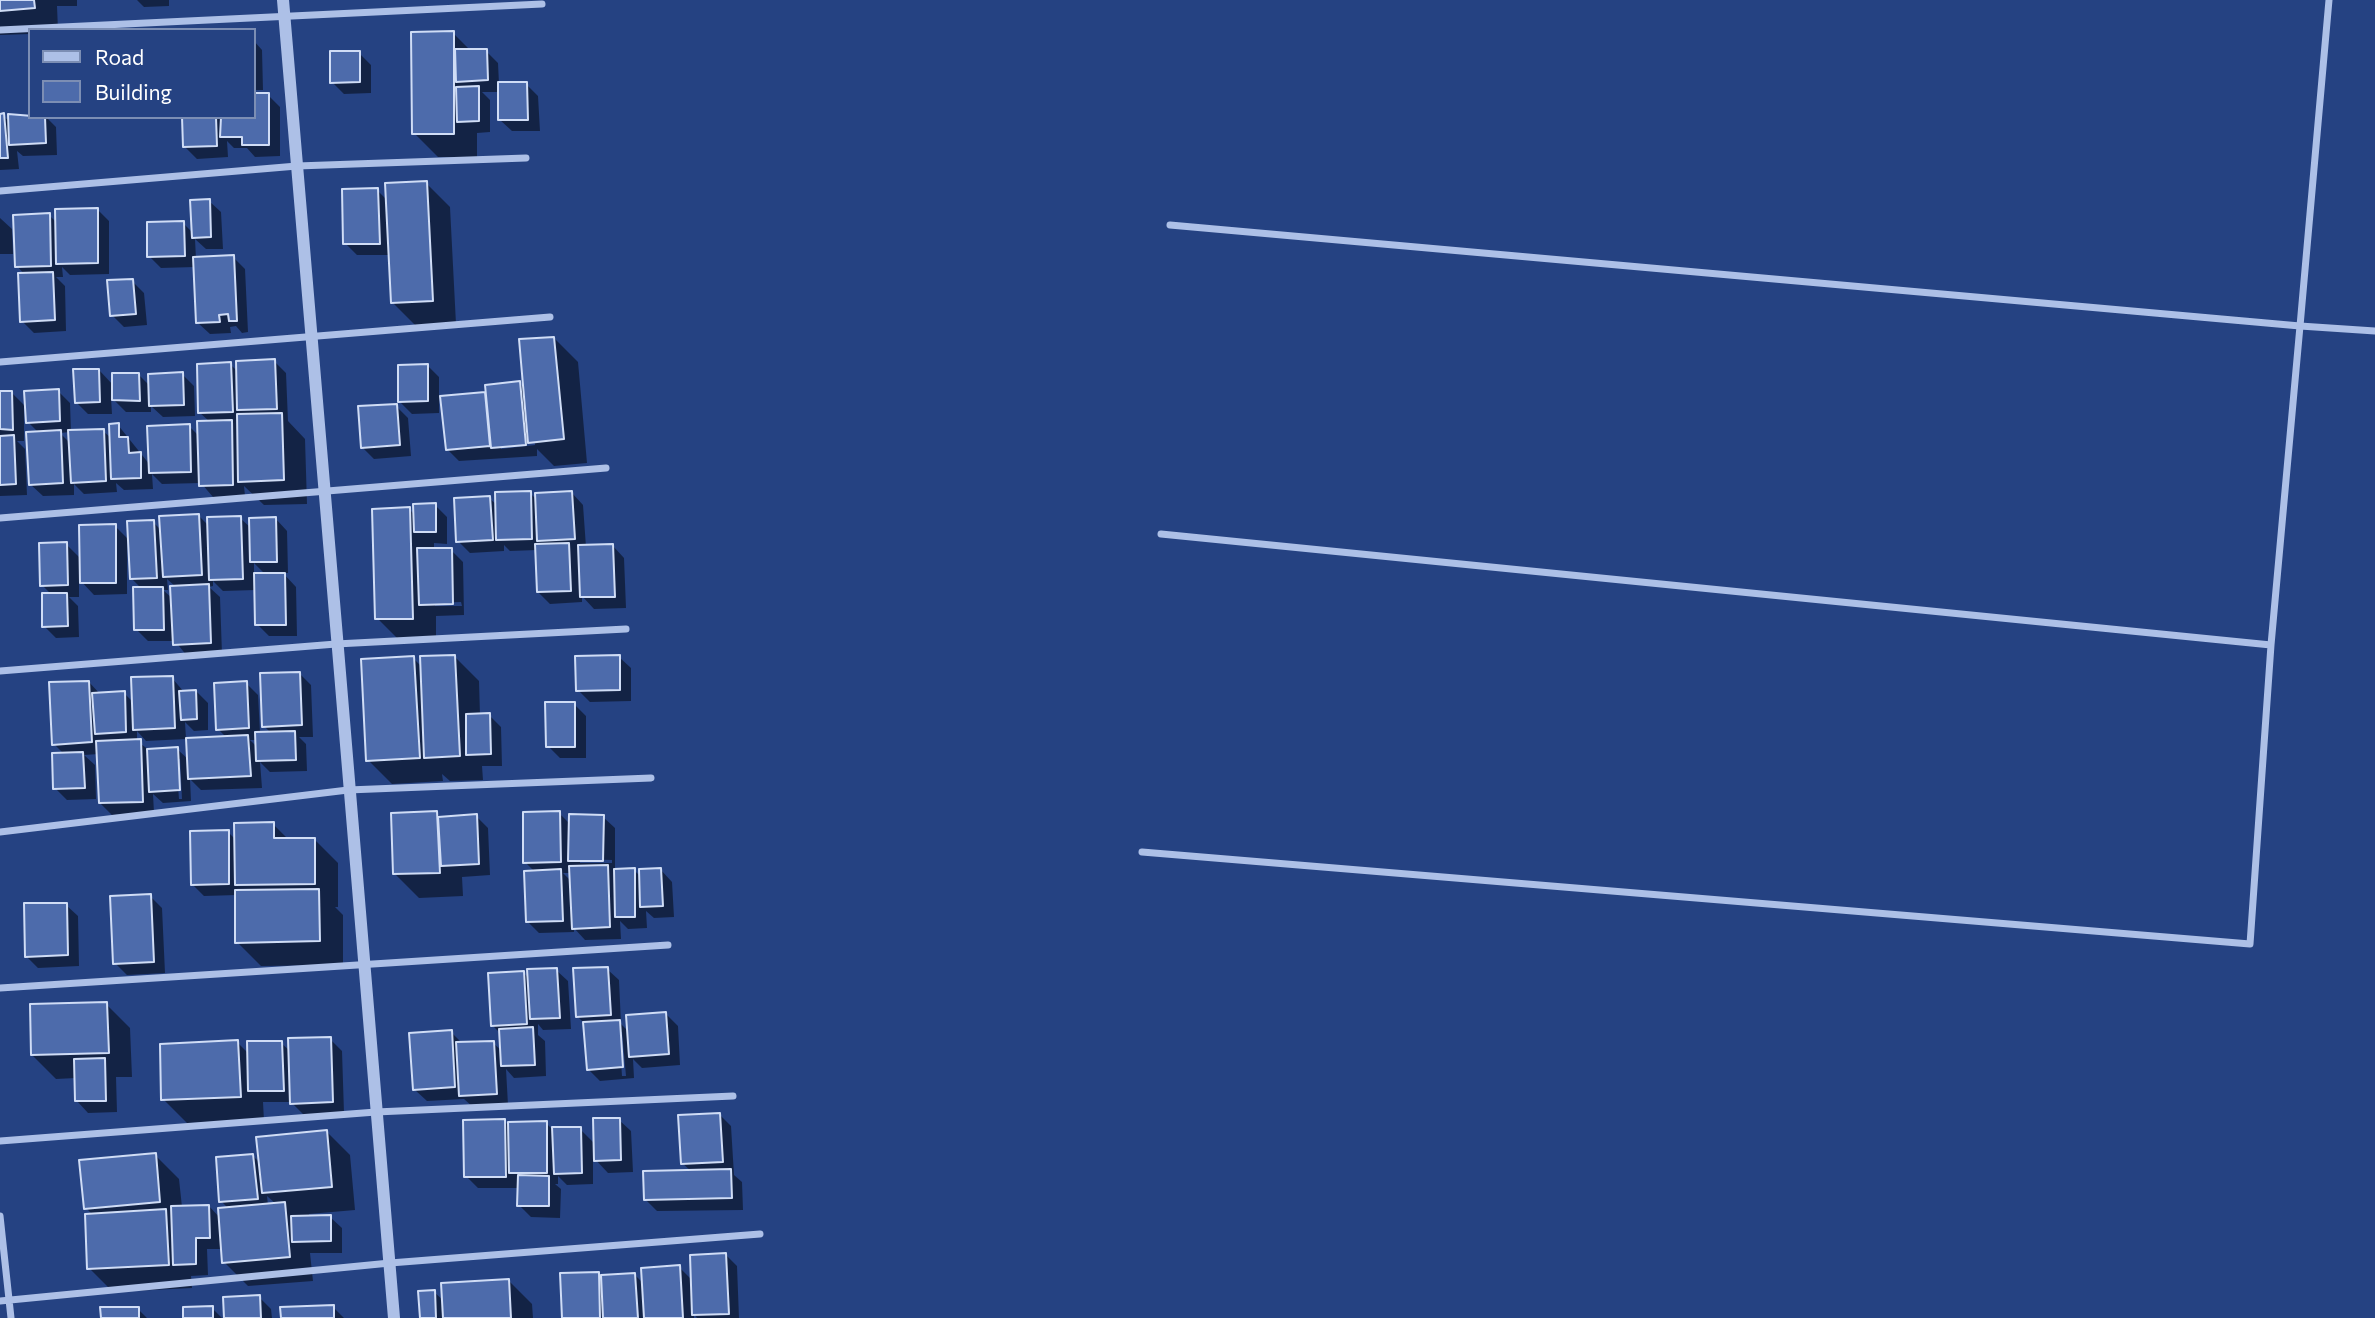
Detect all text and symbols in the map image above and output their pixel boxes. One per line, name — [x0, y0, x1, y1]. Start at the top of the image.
legend — [28, 28, 256, 119]
text: Road — [95, 44, 144, 69]
text: Building — [95, 79, 172, 104]

